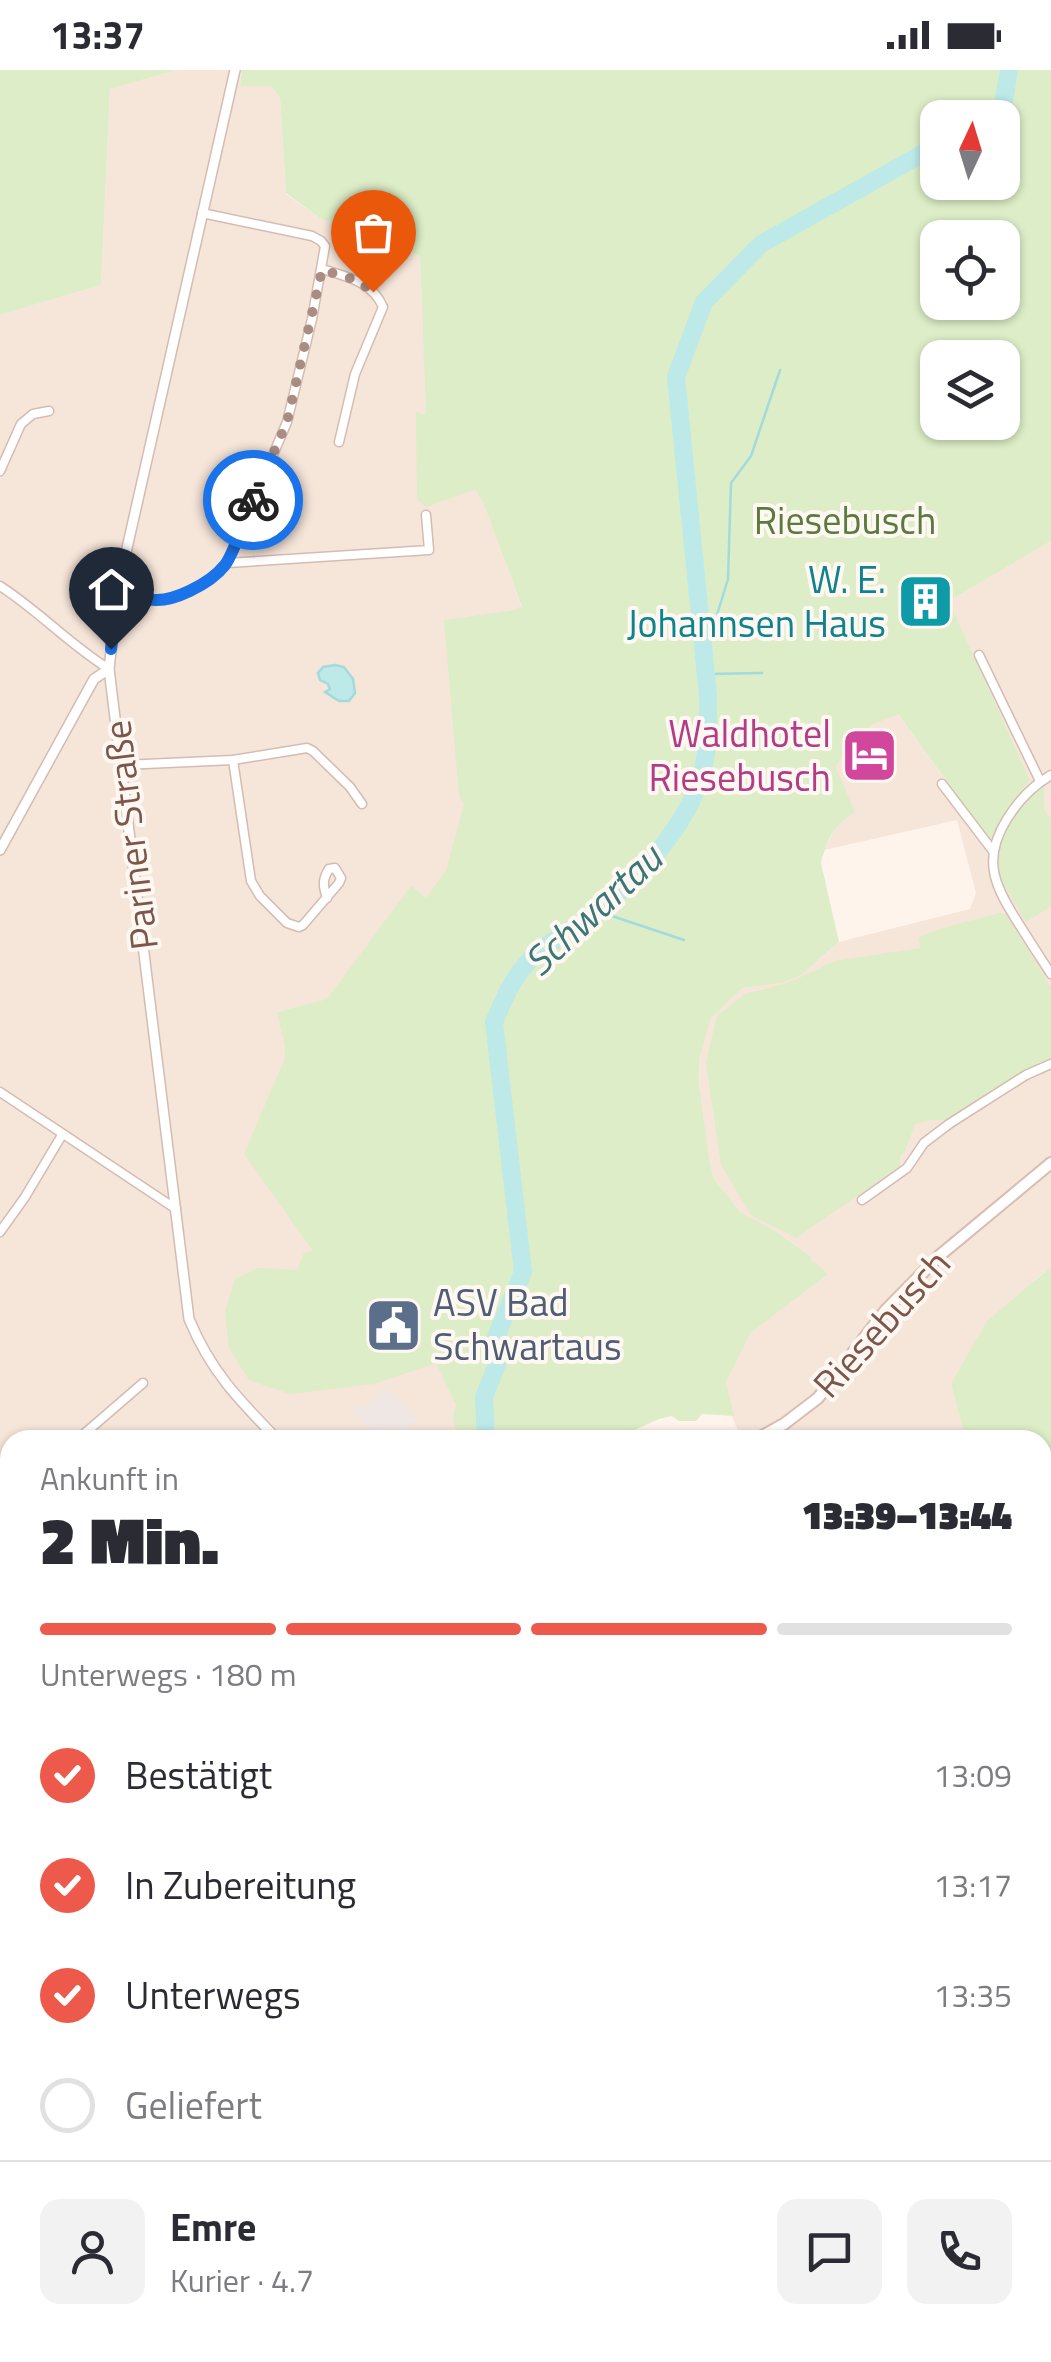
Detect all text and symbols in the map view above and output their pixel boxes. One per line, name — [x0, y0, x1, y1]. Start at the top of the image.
text: 13:37 — [50, 6, 145, 64]
north arrow — [920, 100, 1020, 200]
map controls — [920, 100, 1020, 440]
pin — [331, 190, 416, 293]
icon: bag — [346, 205, 401, 260]
button: locate — [920, 220, 1020, 320]
button: layers — [920, 340, 1020, 440]
courier — [203, 450, 303, 550]
icon: bike — [226, 473, 281, 528]
park label: Riesebusch — [754, 491, 936, 549]
pin — [69, 547, 154, 650]
place label: W. E. Johannsen Haus — [627, 550, 886, 652]
icon: home — [84, 562, 139, 617]
building icon: W. E. Johannsen Haus — [895, 572, 955, 632]
place label: Waldhotel Riesebusch — [648, 704, 831, 806]
street label: Pariner Straße — [87, 717, 173, 953]
hotel icon: Waldhotel Riesebusch — [840, 726, 900, 786]
water label: Schwartau — [510, 828, 677, 990]
street label: Riesebusch — [799, 1236, 964, 1411]
place label: ASV Bad Schwartaus — [433, 1273, 622, 1375]
public building icon: ASV Bad Schwartaus — [364, 1295, 424, 1355]
text: Ankunft in — [40, 1454, 179, 1502]
text: 13:39–13:44 — [802, 1486, 1012, 1544]
text: 2 Min. — [40, 1490, 219, 1589]
text: Unterwegs · 180 m — [40, 1650, 296, 1698]
text: Bestätigt — [125, 1746, 272, 1804]
icon: check — [40, 1748, 95, 1803]
text: 13:09 — [933, 1751, 1012, 1799]
text: In Zubereitung — [125, 1856, 356, 1914]
icon: check — [40, 1858, 95, 1913]
text: 13:17 — [933, 1861, 1012, 1909]
text: Unterwegs — [125, 1966, 301, 2024]
icon: check — [40, 1968, 95, 2023]
text: 13:35 — [933, 1971, 1012, 2019]
text: Geliefert — [125, 2076, 262, 2134]
text: Emre — [170, 2198, 256, 2256]
button: person — [40, 2199, 145, 2304]
button: chat — [777, 2199, 882, 2304]
button: phone — [907, 2199, 1012, 2304]
text: Kurier · 4.7 — [170, 2256, 314, 2304]

